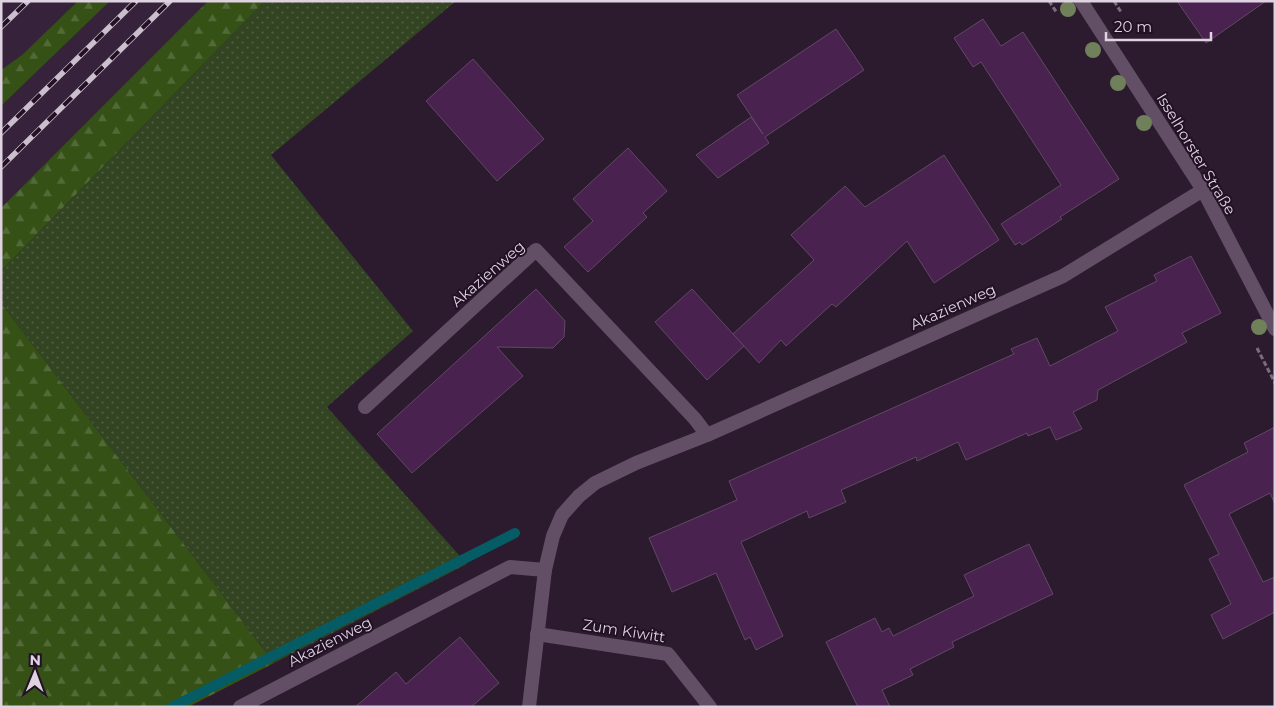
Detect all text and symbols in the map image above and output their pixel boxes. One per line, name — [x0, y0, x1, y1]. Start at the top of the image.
scale bar — [1106, 10, 1211, 42]
text: 20 m — [1114, 17, 1152, 36]
street label: Isselhorster Straße — [1153, 89, 1240, 218]
street label: Akazienweg — [447, 236, 528, 311]
street label: Akazienweg — [907, 279, 998, 334]
street label: Akazienweg — [285, 612, 375, 671]
street label: Zum Kiwitt — [581, 615, 667, 646]
north arrow — [10, 648, 60, 698]
text: N — [29, 651, 41, 669]

